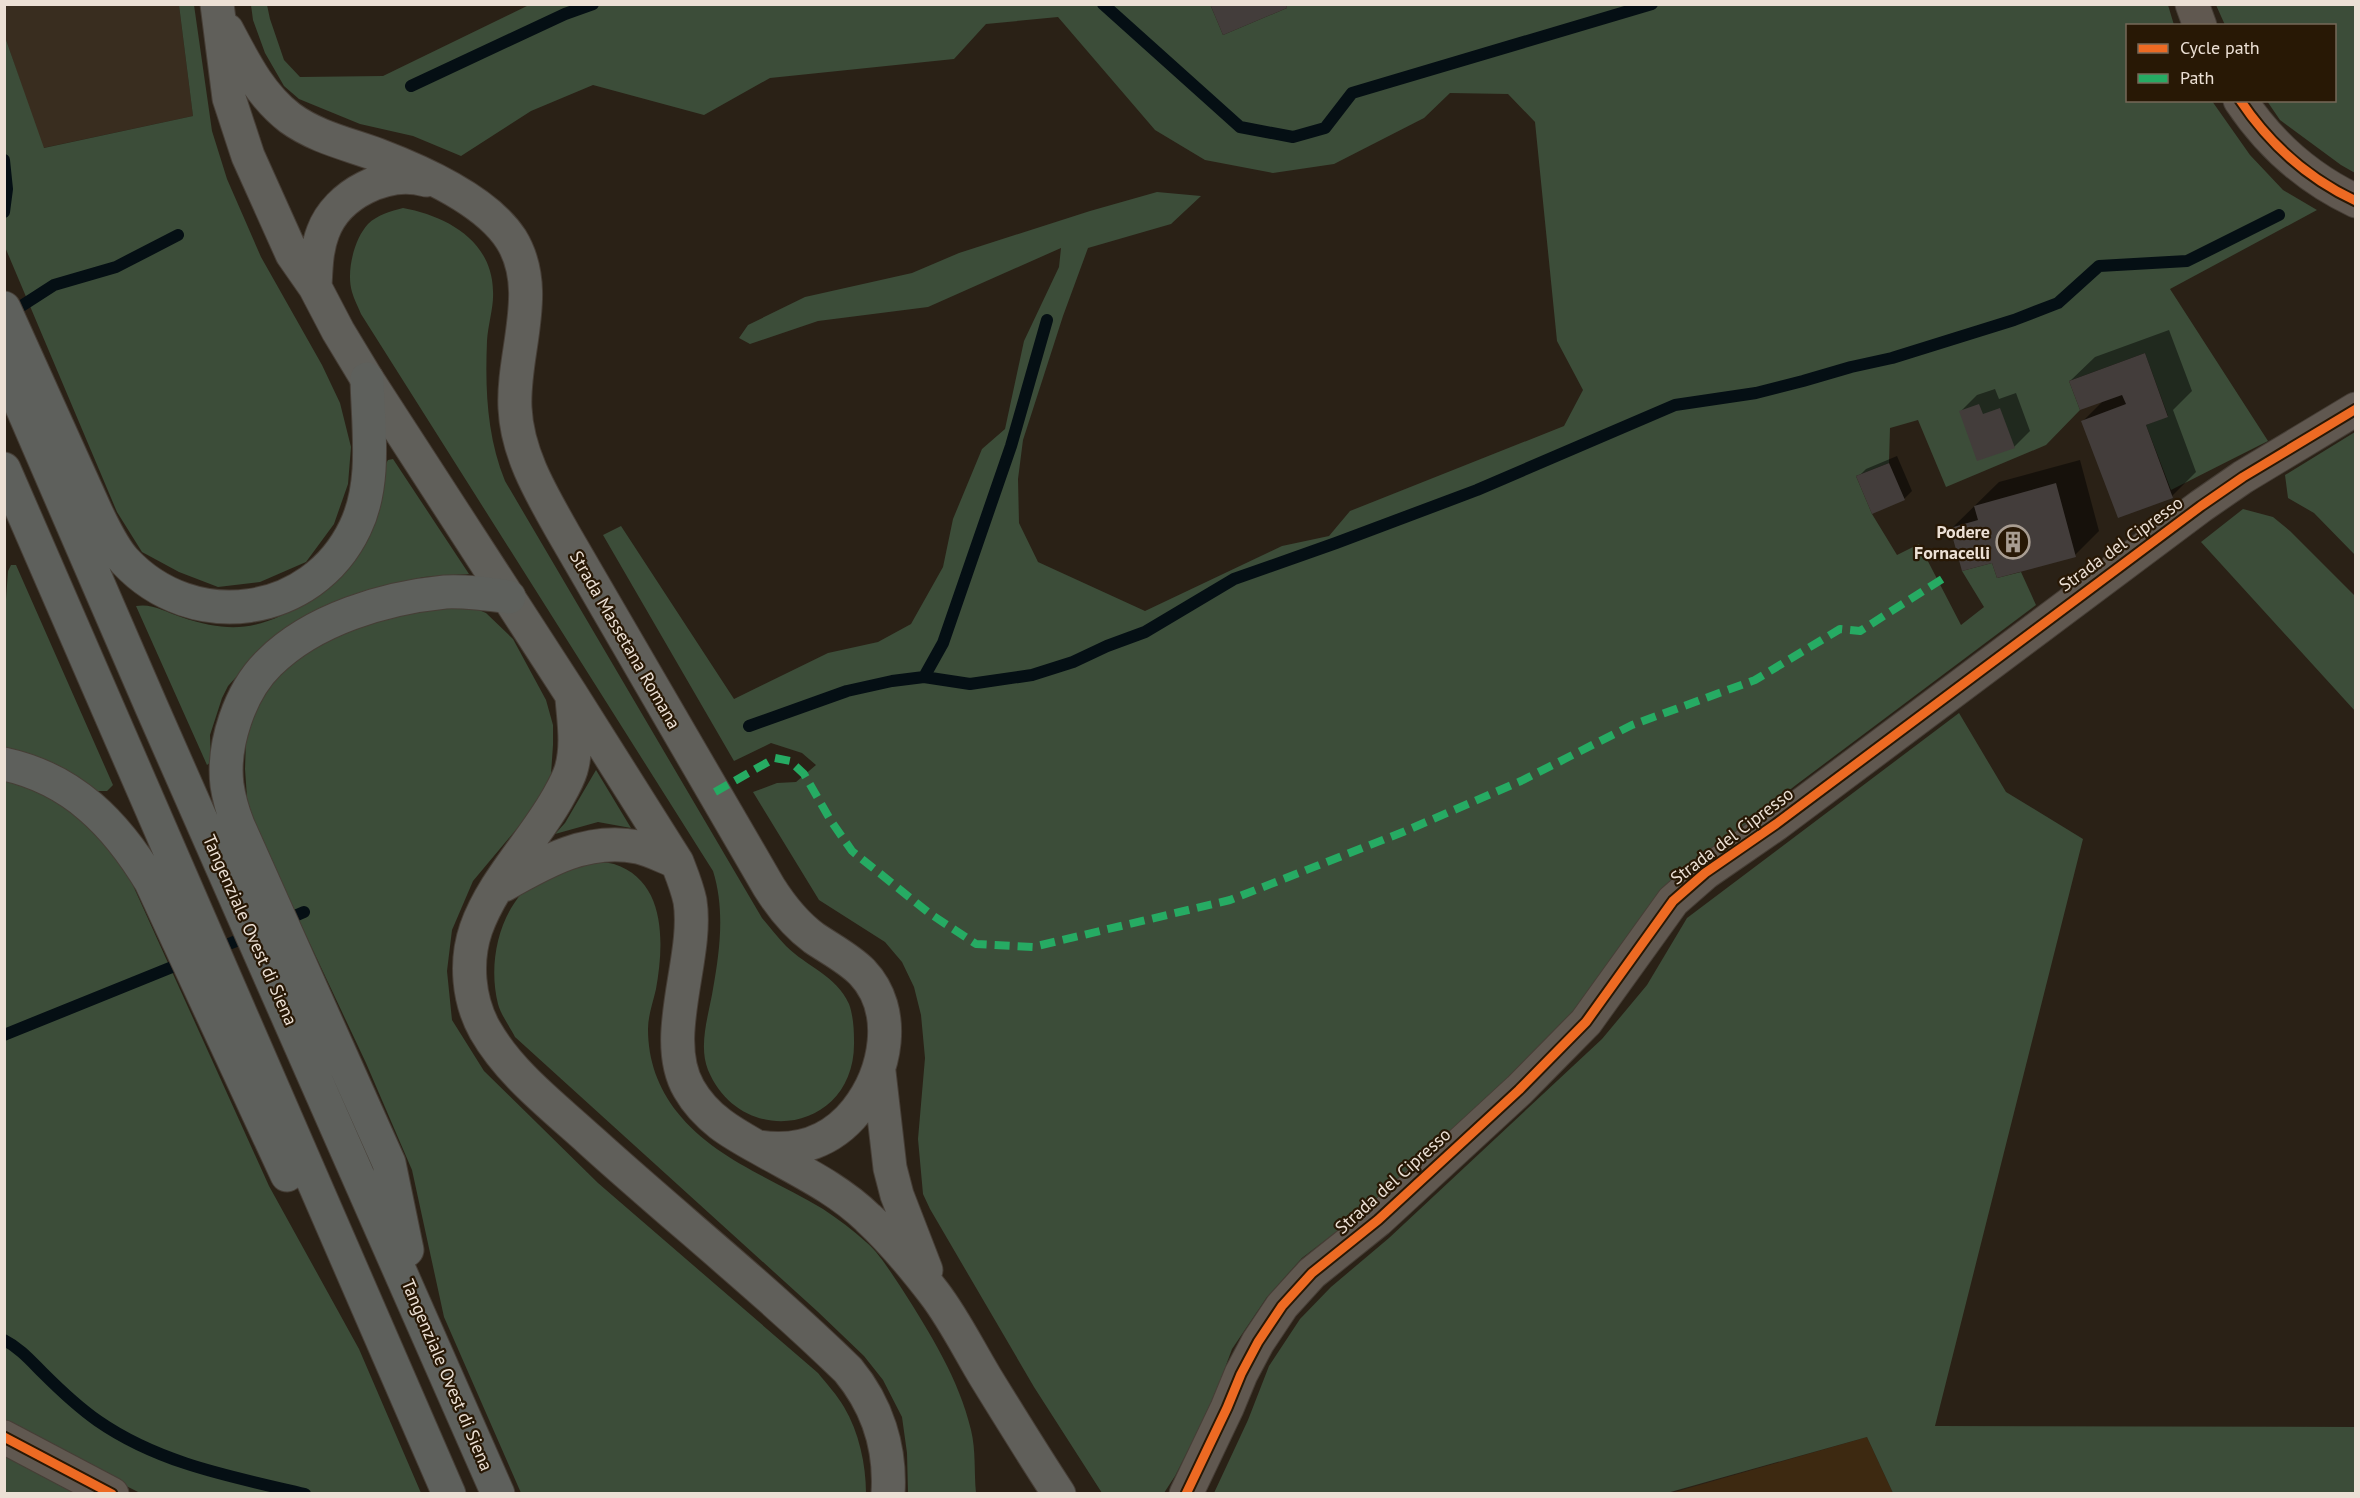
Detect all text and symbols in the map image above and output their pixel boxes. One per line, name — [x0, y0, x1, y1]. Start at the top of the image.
legend — [2126, 24, 2336, 102]
text: Cycle path — [2180, 36, 2260, 59]
text: Path — [2180, 66, 2214, 89]
street label: Strada del Cipresso — [2054, 491, 2187, 596]
place label: Podere Fornacelli — [1914, 520, 1990, 564]
building icon: Podere Fornacelli — [1995, 524, 2031, 560]
street label: Strada Massetana Romana — [565, 547, 686, 733]
street label: Strada del Cipresso — [1666, 782, 1798, 889]
street label: Tangenziale Ovest di Siena — [198, 831, 303, 1029]
street label: Strada del Cipresso — [1330, 1123, 1455, 1239]
street label: Tangenziale Ovest di Siena — [397, 1275, 498, 1474]

